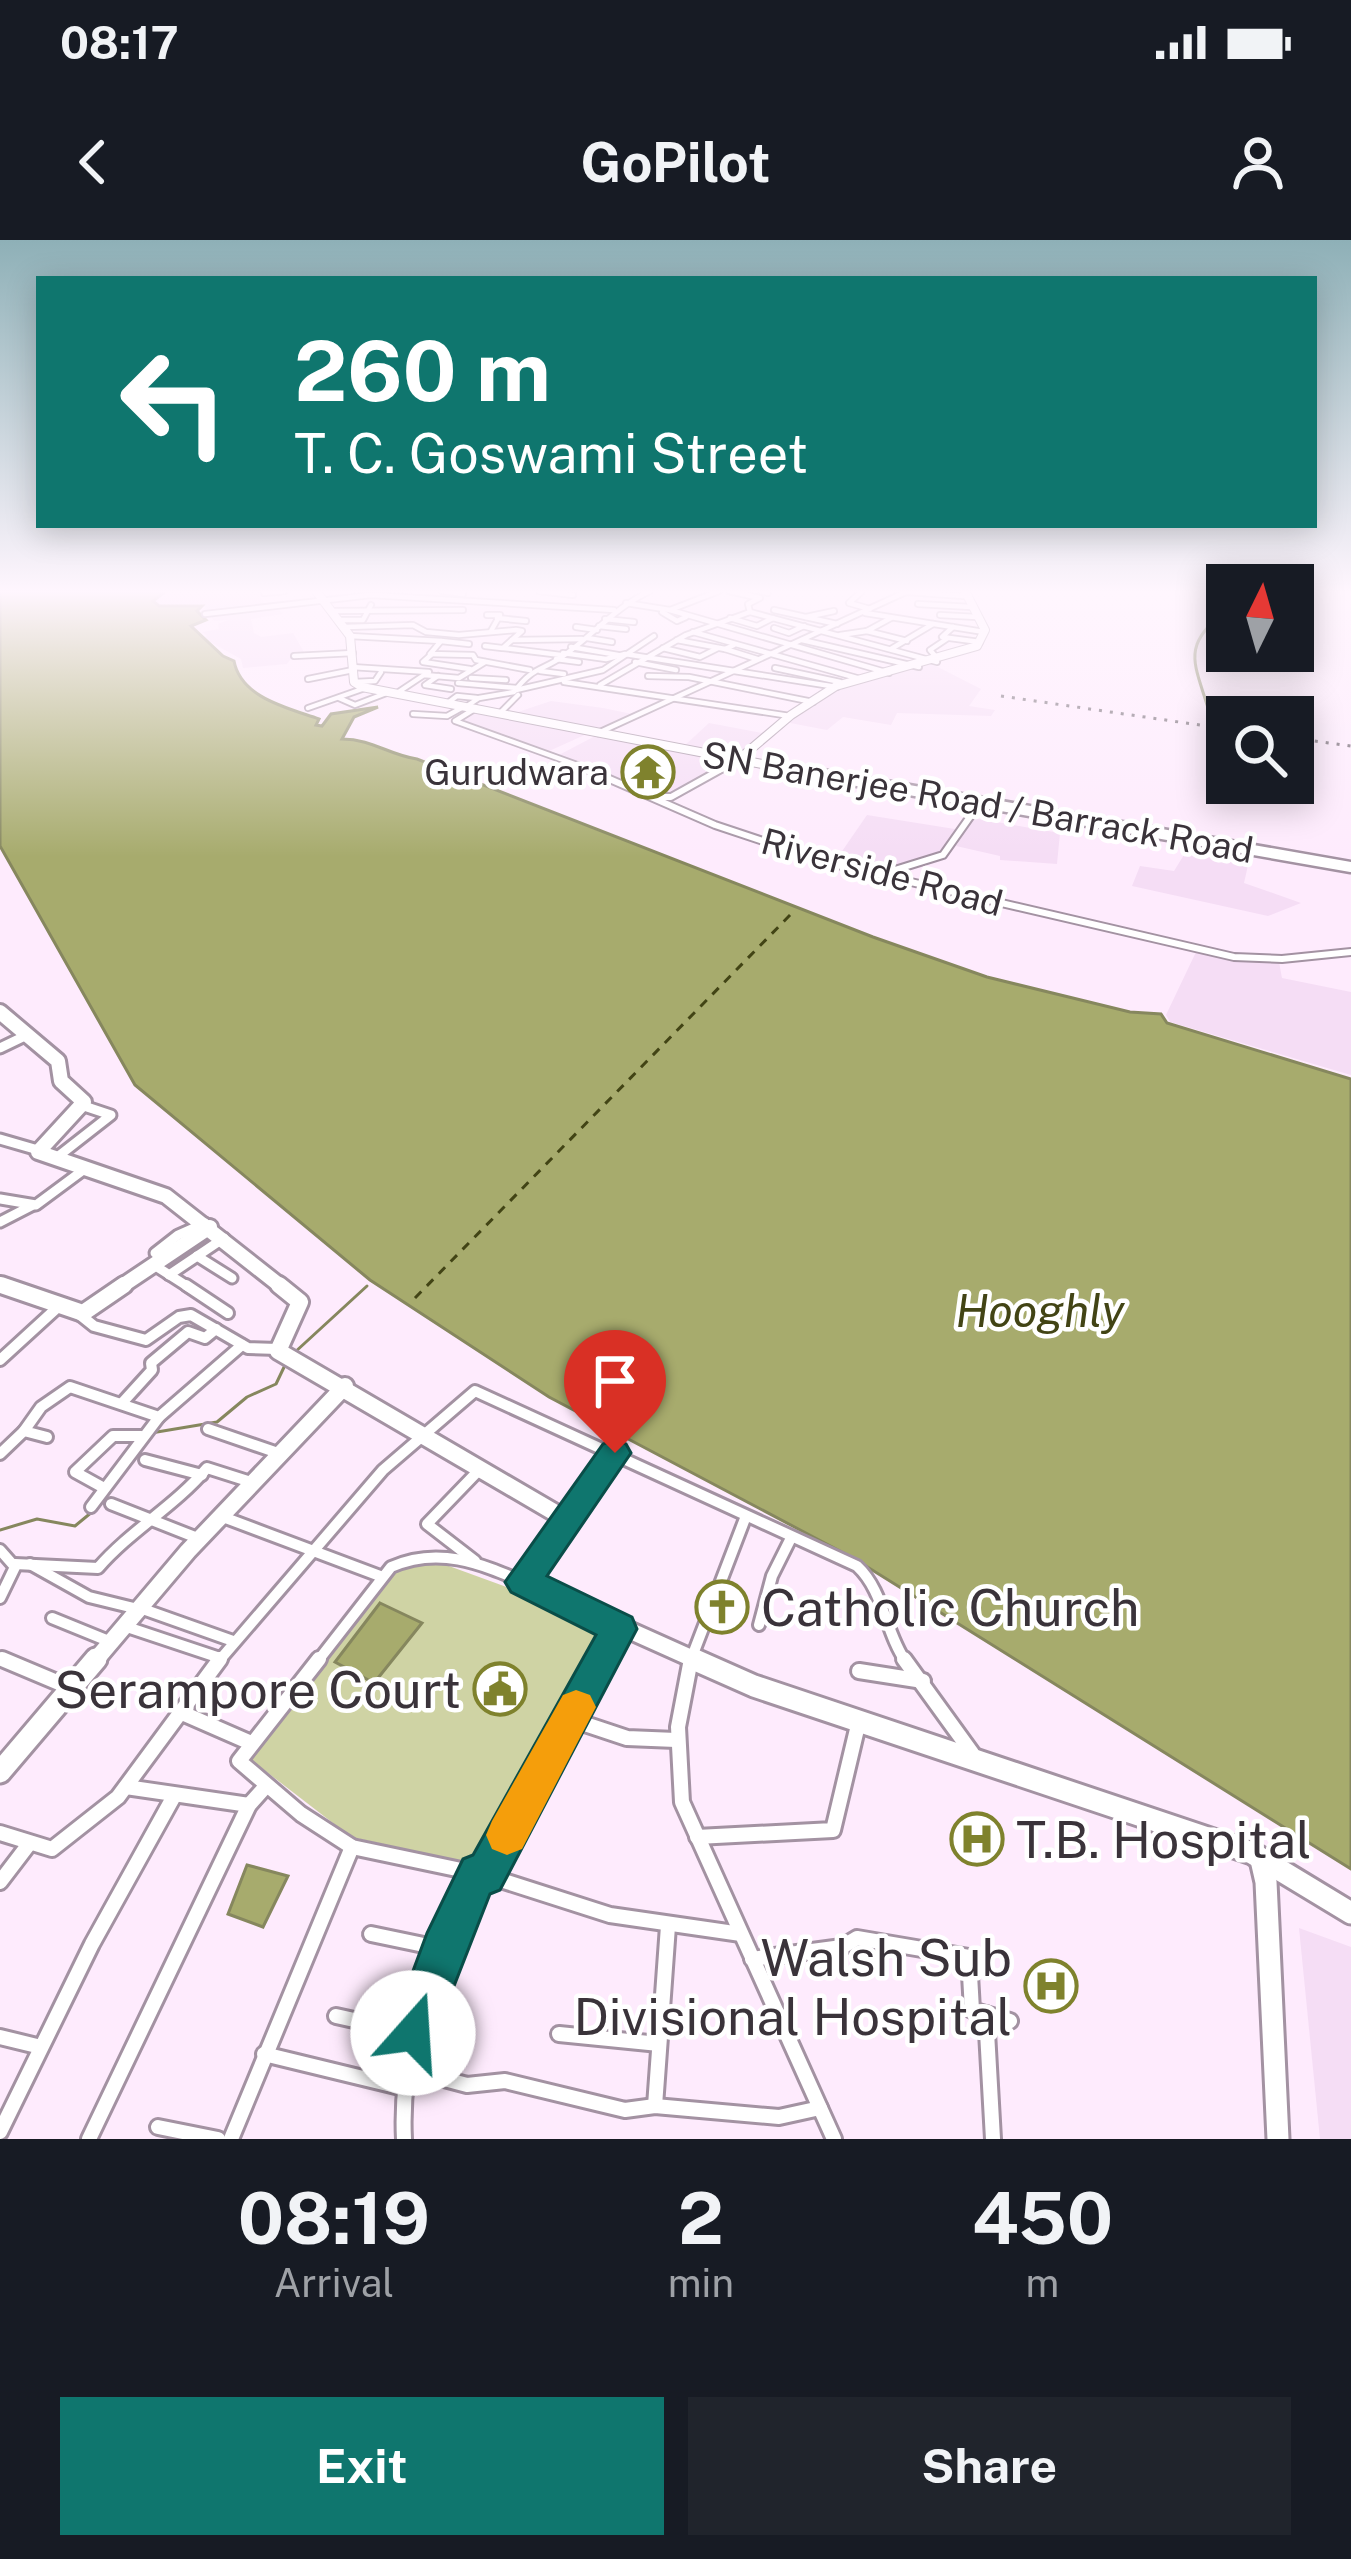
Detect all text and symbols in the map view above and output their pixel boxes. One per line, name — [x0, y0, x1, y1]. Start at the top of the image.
text: 08:17 — [60, 16, 179, 69]
icon: back — [60, 129, 126, 195]
icon: person — [1225, 129, 1291, 195]
text: GoPilot — [581, 131, 770, 194]
text: 260 m — [294, 321, 551, 420]
icon: left — [96, 324, 252, 480]
text: T. C. Goswami Street — [294, 422, 808, 485]
north arrow — [1206, 564, 1314, 672]
map controls — [1206, 564, 1314, 804]
button: search — [1206, 696, 1314, 804]
street label: SN Banerjee Road / Barrack Road — [699, 733, 1257, 871]
temple icon: Gurudwara — [620, 744, 676, 800]
place label: Gurudwara — [424, 751, 609, 793]
street label: Riverside Road — [757, 820, 1007, 924]
water label: Hooghly — [955, 1284, 1126, 1337]
pin — [564, 1330, 666, 1453]
icon: arrive — [582, 1348, 648, 1414]
place label: Catholic Church — [761, 1578, 1139, 1637]
church icon: Catholic Church — [694, 1579, 750, 1635]
place label: Serampore Court — [54, 1660, 461, 1719]
public building icon: Serampore Court — [472, 1661, 528, 1717]
place label: T.B. Hospital — [1016, 1810, 1311, 1869]
hospital icon: T.B. Hospital — [949, 1811, 1005, 1867]
place label: Walsh Sub Divisional Hospital — [573, 1928, 1012, 2046]
hospital icon: Walsh Sub Divisional Hospital — [1023, 1958, 1079, 2014]
position arrow — [350, 1970, 476, 2096]
text: 08:19 — [238, 2176, 430, 2260]
text: 2 — [678, 2176, 724, 2260]
text: 450 — [972, 2176, 1113, 2260]
text: Arrival — [274, 2260, 394, 2306]
text: min — [668, 2260, 734, 2306]
text: m — [1026, 2260, 1059, 2306]
button: Exit — [60, 2397, 664, 2535]
button: Share — [688, 2397, 1291, 2535]

